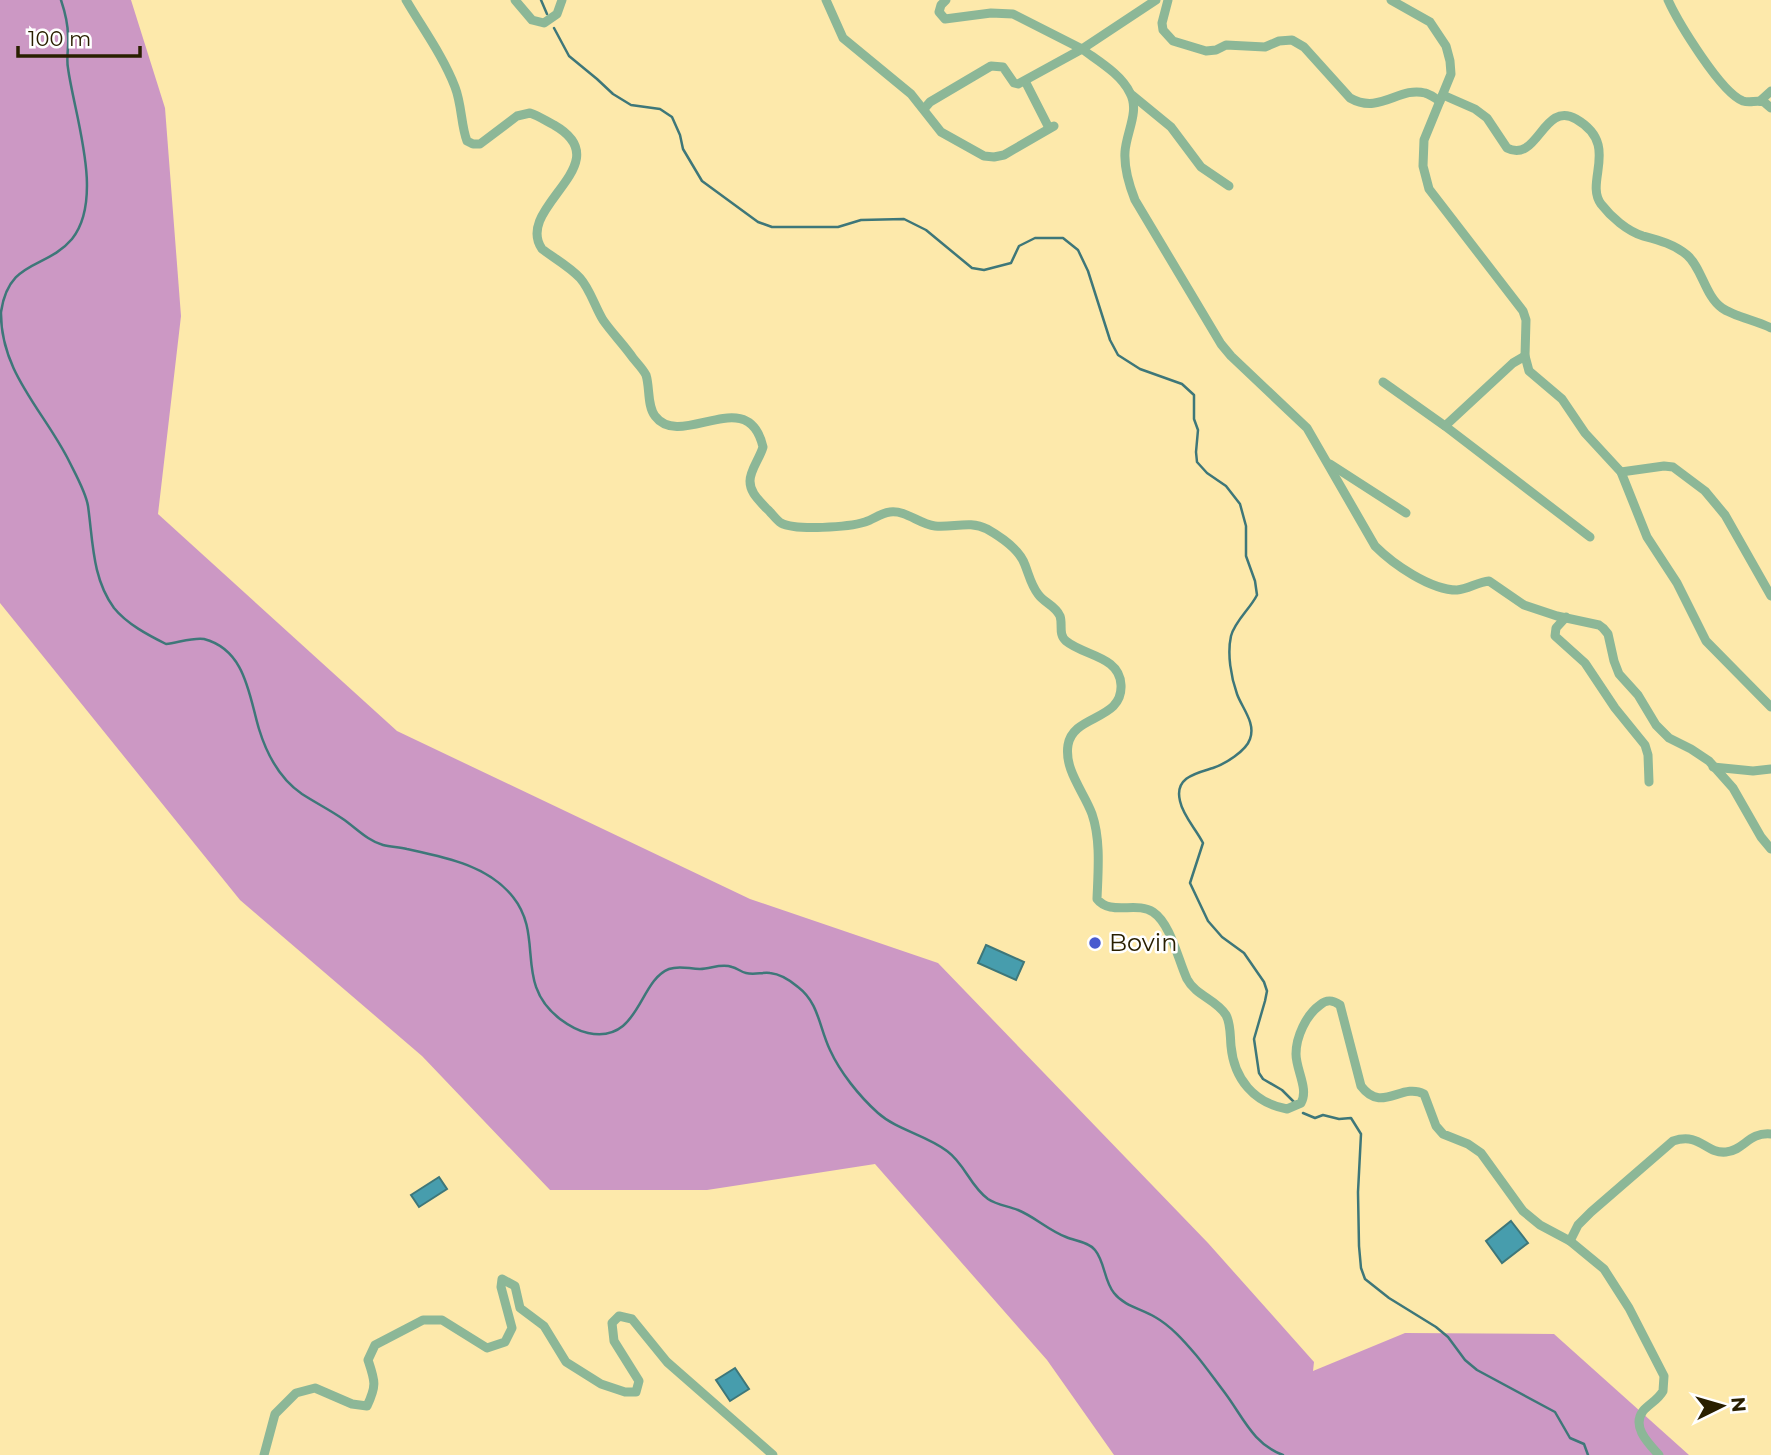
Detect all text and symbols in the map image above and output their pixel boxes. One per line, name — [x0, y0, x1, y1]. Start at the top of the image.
scale bar — [18, 14, 140, 58]
text: 100 m — [28, 26, 91, 51]
place label: Bovin — [1109, 928, 1177, 957]
marker: Bovin — [1087, 935, 1103, 951]
north arrow — [1687, 1371, 1757, 1441]
text: N — [1726, 1396, 1751, 1413]

